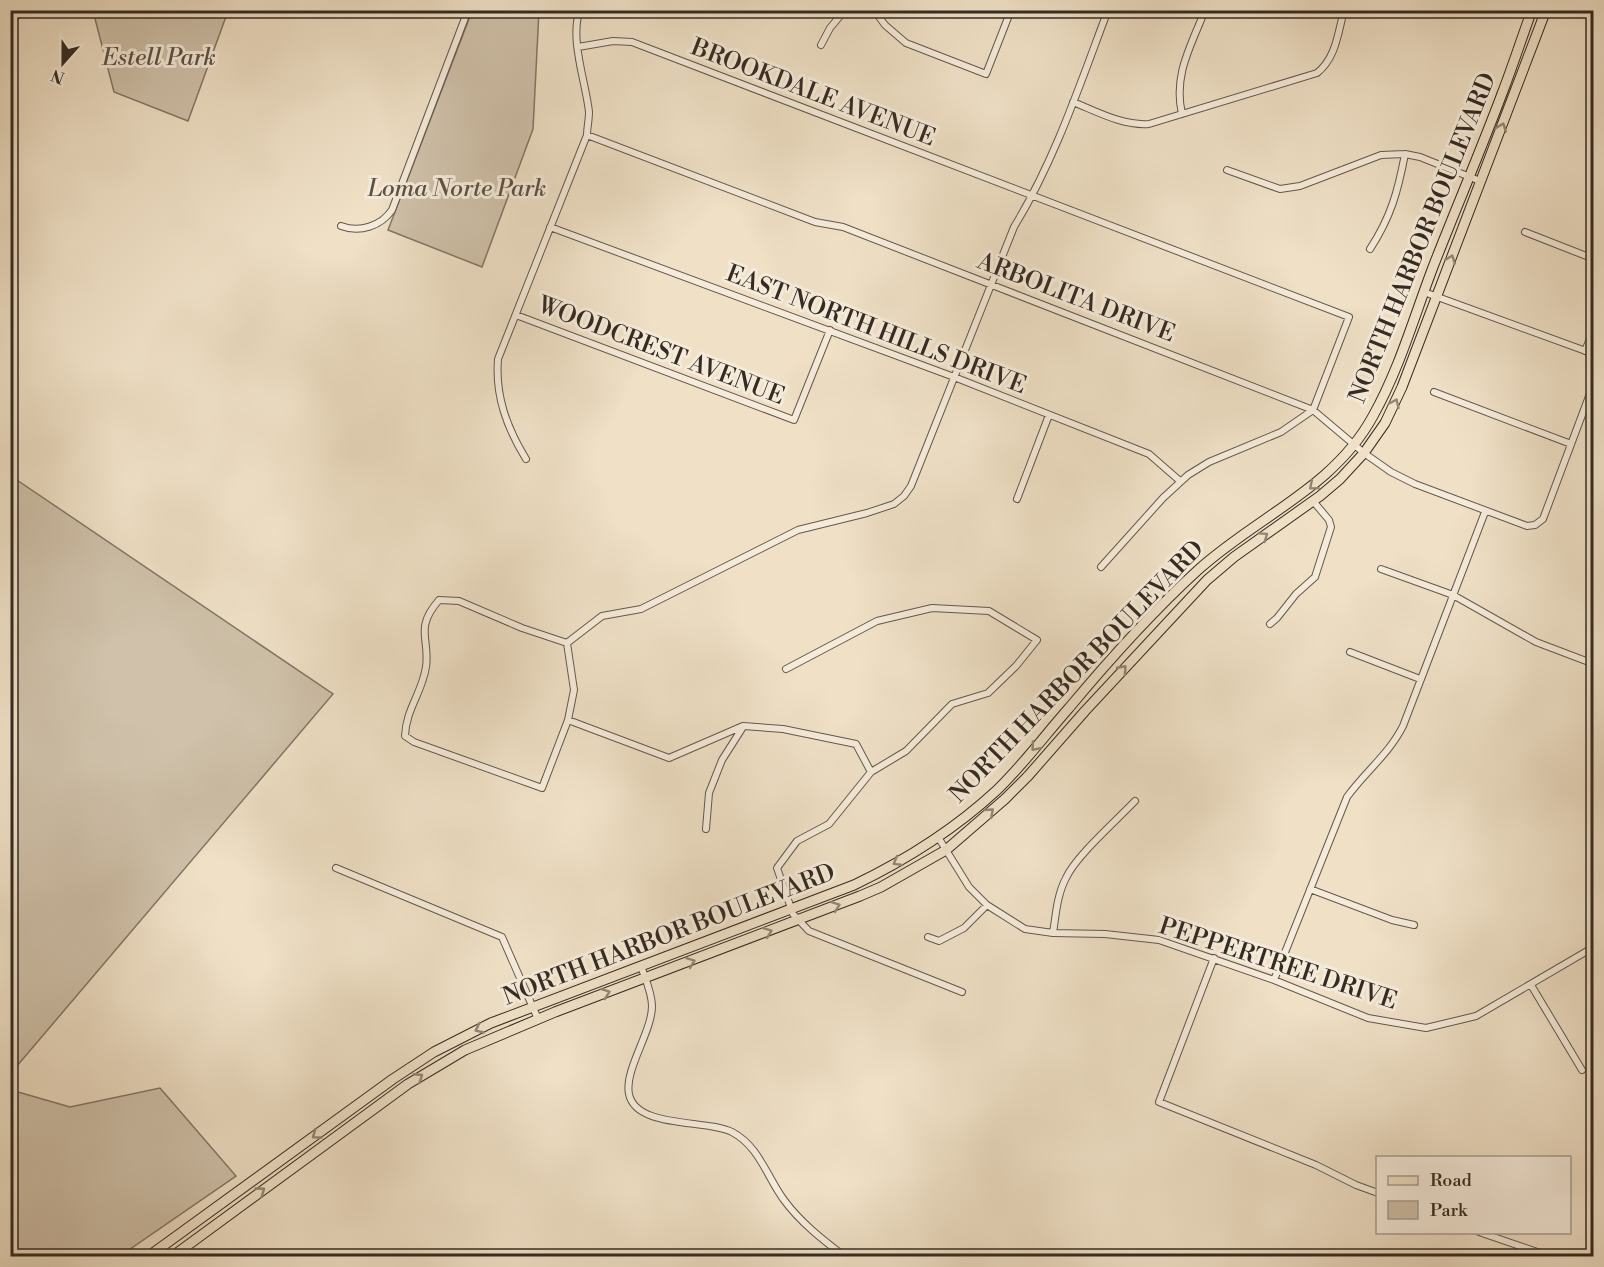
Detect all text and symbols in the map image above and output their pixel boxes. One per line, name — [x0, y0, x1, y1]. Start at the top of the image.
street label: BROOKDALE AVENUE — [686, 32, 939, 153]
north arrow — [33, 33, 93, 93]
park label: Estell Park — [101, 43, 216, 73]
text: N — [48, 64, 67, 88]
street label: NORTH HARBOR BOULEVARD — [1343, 68, 1503, 408]
one-way arrow — [1494, 122, 1507, 133]
park label: Loma Norte Park — [367, 174, 546, 204]
street label: ARBOLITA DRIVE — [972, 246, 1179, 349]
one-way arrow — [1444, 254, 1456, 265]
street label: EAST NORTH HILLS DRIVE — [722, 259, 1030, 401]
street label: WOODCREST AVENUE — [533, 290, 788, 412]
one-way arrow — [1387, 398, 1399, 409]
one-way arrow — [1309, 478, 1320, 489]
one-way arrow — [1258, 532, 1269, 543]
street label: NORTH HARBOR BOULEVARD — [943, 534, 1211, 810]
one-way arrow — [1116, 665, 1127, 676]
one-way arrow — [1031, 740, 1042, 751]
one-way arrow — [983, 808, 994, 819]
one-way arrow — [893, 855, 903, 867]
street label: NORTH HARBOR BOULEVARD — [499, 858, 839, 1012]
one-way arrow — [830, 901, 841, 913]
street label: PEPPERTREE DRIVE — [1155, 911, 1401, 1017]
one-way arrow — [762, 927, 773, 939]
one-way arrow — [685, 956, 696, 969]
one-way arrow — [600, 988, 611, 1001]
one-way arrow — [475, 1021, 486, 1033]
one-way arrow — [412, 1073, 423, 1084]
one-way arrow — [312, 1128, 323, 1139]
legend — [1376, 1156, 1571, 1234]
text: Road — [1430, 1169, 1473, 1192]
one-way arrow — [254, 1187, 265, 1198]
text: Park — [1430, 1199, 1469, 1222]

